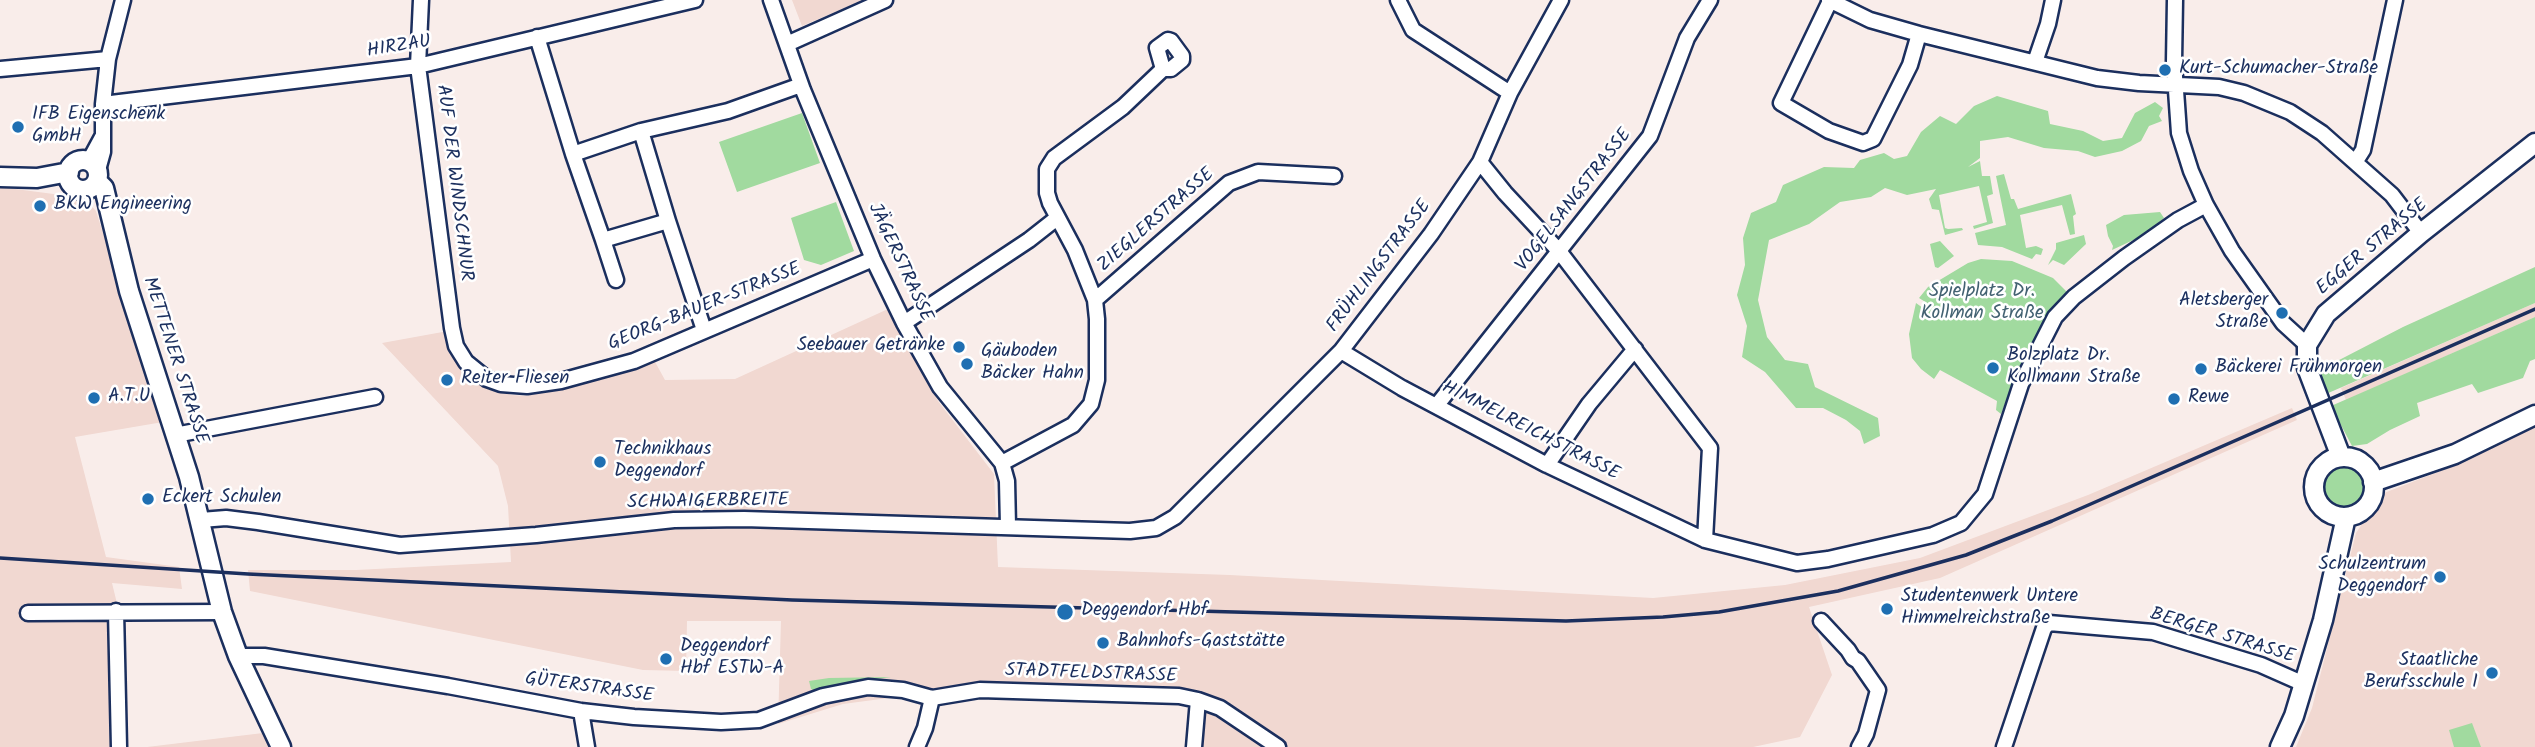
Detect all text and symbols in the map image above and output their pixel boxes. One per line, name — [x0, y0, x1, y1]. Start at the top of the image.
street label: HIRZAU — [365, 32, 433, 64]
place label: Kurt-Schumacher-Straße — [2179, 59, 2378, 81]
marker: Kurt-Schumacher-Straße — [2157, 62, 2173, 78]
street label: AUF DER WINDSCHNUR — [430, 83, 476, 283]
place label: IFB Eigenschenk GmbH — [32, 105, 165, 149]
marker: IFB Eigenschenk GmbH — [10, 119, 26, 135]
street label: VOGELSANGSTRASSE — [1512, 125, 1638, 277]
street label: ZIEGLERSTRASSE — [1094, 164, 1220, 278]
place label: BKW Engineering — [54, 195, 192, 217]
street label: EGGER STRASSE — [2313, 195, 2433, 301]
street label: FRÜHLINGSTRASSE — [1323, 196, 1437, 338]
marker: BKW Engineering — [32, 198, 48, 214]
street label: JÄGERSTRASSE — [862, 200, 936, 326]
street label: GEORG-BAUER-STRASSE — [605, 259, 805, 357]
street label: METTENER STRASSE — [136, 275, 212, 447]
park label: Spielplatz Dr. Kollman Straße — [1920, 282, 2044, 326]
place label: Aletsberger Straße — [2179, 291, 2268, 335]
marker: Aletsberger Straße — [2274, 305, 2290, 321]
place label: Seebauer Getränke — [797, 336, 945, 358]
marker: Seebauer Getränke — [951, 339, 967, 355]
place label: Gäuboden Bäcker Hahn — [981, 342, 1084, 386]
place label: Bolzplatz Dr. Kollmann Straße — [2007, 346, 2140, 390]
marker: Gäuboden Bäcker Hahn — [959, 356, 975, 372]
place label: Bäckerei Frühmorgen — [2215, 358, 2382, 380]
marker: Bolzplatz Dr. Kollmann Straße — [1985, 360, 2001, 376]
marker: Bäckerei Frühmorgen — [2193, 361, 2209, 377]
place label: Reiter Fliesen — [461, 369, 569, 391]
marker: Reiter Fliesen — [439, 372, 455, 388]
street label: HIMMELREICHSTRASSE — [1437, 377, 1623, 487]
place label: A.T.U — [108, 387, 150, 409]
place label: Rewe — [2188, 388, 2229, 410]
marker: A.T.U — [86, 390, 102, 406]
marker: Rewe — [2166, 391, 2182, 407]
place label: Technikhaus Deggendorf — [614, 440, 711, 484]
marker: Technikhaus Deggendorf — [592, 454, 608, 470]
place label: Eckert Schulen — [162, 488, 281, 510]
street label: SCHWAIGERBREITE — [627, 490, 789, 516]
marker: Eckert Schulen — [140, 491, 156, 507]
place label: Schulzentrum Deggendorf — [2319, 555, 2426, 599]
marker: Schulzentrum Deggendorf — [2432, 569, 2448, 585]
place label: Studentenwerk Untere Himmelreichstraße — [1901, 587, 2078, 631]
place label: Deggendorf Hbf — [1081, 601, 1208, 623]
marker: Studentenwerk Untere Himmelreichstraße — [1879, 601, 1895, 617]
marker: Deggendorf Hbf — [1055, 602, 1075, 622]
street label: BERGER STRASSE — [2147, 604, 2297, 670]
place label: Bahnhofs-Gaststätte — [1117, 632, 1285, 654]
marker: Bahnhofs-Gaststätte — [1095, 635, 1111, 651]
place label: Deggendorf Hbf ESTW-A — [680, 637, 784, 681]
marker: Deggendorf Hbf ESTW-A — [658, 651, 674, 667]
place label: Staatliche Berufsschule I — [2364, 651, 2478, 695]
street label: STADTFELDSTRASSE — [1005, 661, 1177, 689]
marker: Staatliche Berufsschule I — [2484, 665, 2500, 681]
street label: GÜTERSTRASSE — [523, 669, 655, 709]

